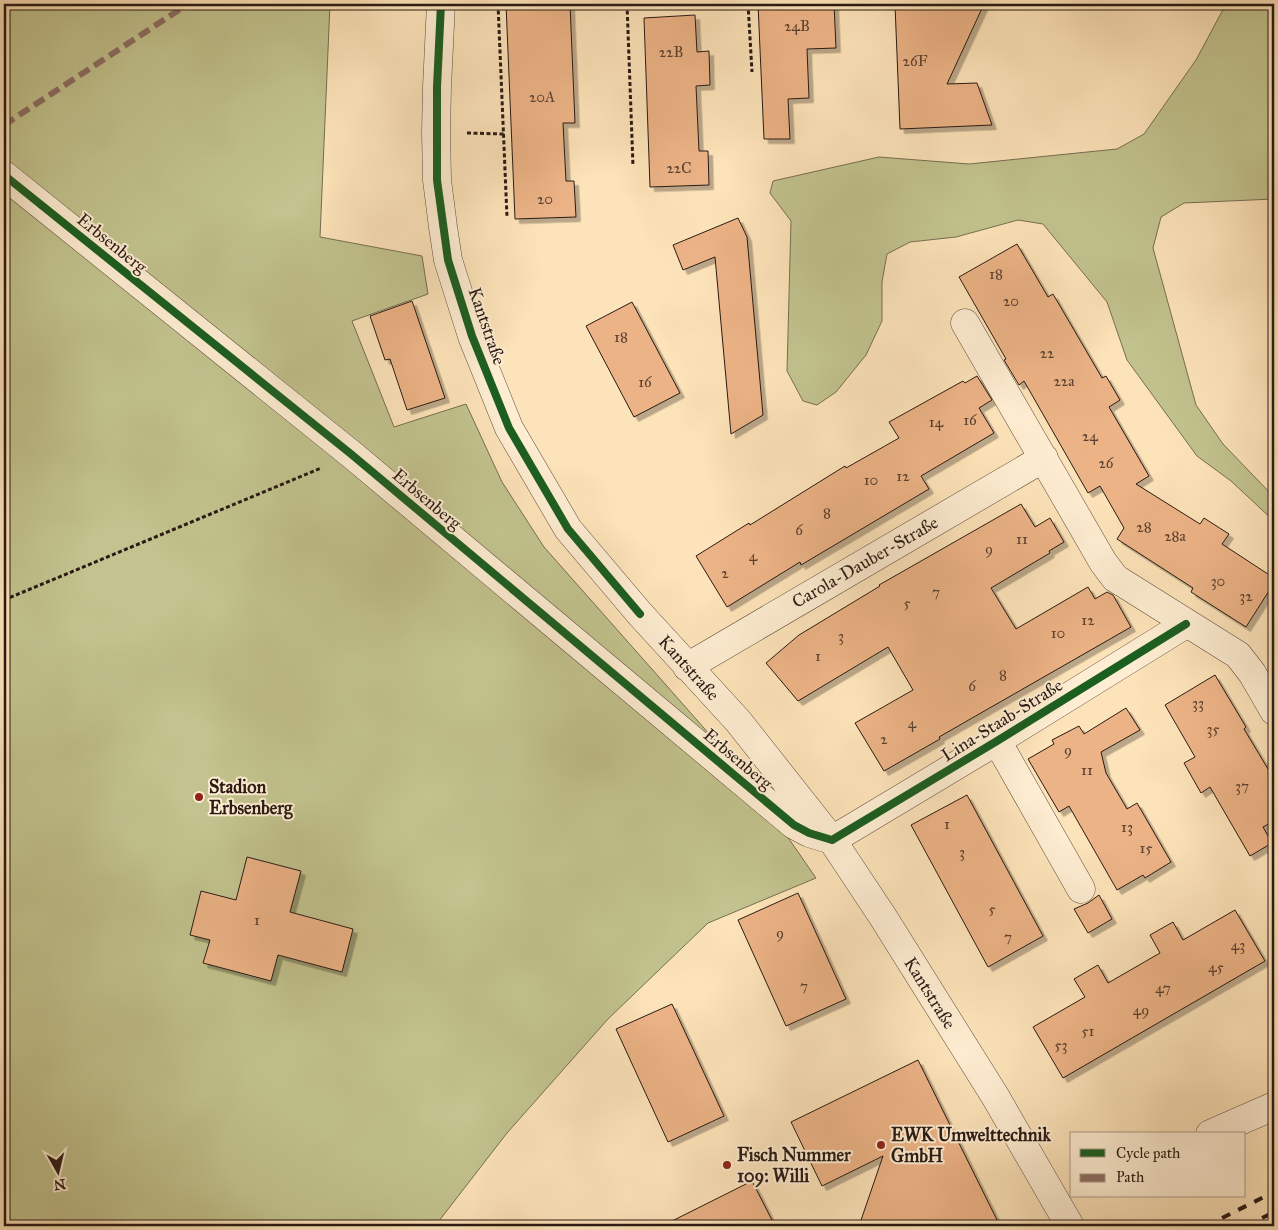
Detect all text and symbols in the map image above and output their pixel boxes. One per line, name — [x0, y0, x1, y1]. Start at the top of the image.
house number: 24B — [784, 17, 810, 35]
house number: 22B — [659, 43, 683, 61]
house number: 26F — [903, 52, 928, 70]
house number: 20A — [529, 88, 555, 106]
house number: 22C — [667, 159, 691, 177]
house number: 20 — [537, 190, 553, 208]
street label: Erbsenberg — [72, 208, 152, 279]
house number: 18 — [989, 265, 1003, 283]
street label: Kantstraße — [463, 284, 511, 368]
house number: 20 — [1003, 292, 1019, 310]
house number: 18 — [614, 328, 628, 346]
house number: 22 — [1040, 344, 1055, 362]
house number: 22a — [1053, 372, 1075, 390]
house number: 16 — [638, 373, 653, 391]
house number: 16 — [963, 411, 978, 429]
house number: 14 — [929, 413, 944, 431]
house number: 24 — [1082, 427, 1099, 445]
house number: 26 — [1098, 454, 1115, 472]
street label: Erbsenberg — [387, 464, 467, 535]
house number: 12 — [896, 467, 910, 485]
house number: 10 — [864, 471, 878, 489]
house number: 8 — [823, 504, 831, 522]
street label: Carola-Dauber-Straße — [788, 511, 942, 613]
house number: 28 — [1136, 518, 1152, 536]
house number: 6 — [795, 521, 804, 539]
house number: 28a — [1164, 527, 1187, 545]
house number: 11 — [1016, 530, 1028, 548]
house number: 9 — [985, 540, 993, 558]
house number: 4 — [749, 547, 758, 565]
house number: 2 — [721, 564, 729, 582]
house number: 30 — [1211, 572, 1225, 590]
house number: 7 — [932, 583, 940, 601]
house number: 32 — [1239, 587, 1253, 605]
house number: 5 — [904, 594, 911, 612]
house number: 12 — [1081, 611, 1095, 629]
house number: 10 — [1051, 624, 1065, 642]
house number: 3 — [838, 627, 844, 645]
street label: Kantstraße — [654, 631, 724, 705]
house number: 1 — [815, 647, 821, 665]
house number: 8 — [999, 666, 1007, 684]
street label: Lina-Staab-Straße — [937, 674, 1067, 766]
house number: 6 — [968, 677, 977, 695]
house number: 33 — [1192, 694, 1204, 712]
house number: 4 — [908, 714, 917, 732]
house number: 35 — [1207, 720, 1220, 738]
street label: Erbsenberg — [698, 724, 778, 795]
house number: 2 — [880, 730, 888, 748]
house number: 9 — [1064, 741, 1072, 759]
house number: 11 — [1081, 761, 1093, 779]
place label: Stadion Erbsenberg — [209, 776, 293, 820]
house number: 37 — [1235, 777, 1249, 795]
marker: Stadion Erbsenberg — [193, 791, 205, 803]
house number: 1 — [944, 815, 950, 833]
house number: 13 — [1121, 818, 1133, 836]
house number: 15 — [1140, 839, 1152, 857]
house number: 3 — [959, 843, 965, 861]
house number: 5 — [989, 900, 996, 918]
house number: 1 — [254, 911, 260, 929]
house number: 9 — [776, 924, 784, 942]
house number: 7 — [1004, 928, 1012, 946]
house number: 43 — [1231, 936, 1245, 954]
street label: Kantstraße — [899, 953, 961, 1033]
house number: 45 — [1208, 958, 1224, 976]
house number: 7 — [800, 977, 808, 995]
house number: 47 — [1155, 979, 1171, 997]
house number: 49 — [1133, 1001, 1149, 1019]
house number: 51 — [1082, 1022, 1095, 1040]
house number: 53 — [1055, 1036, 1067, 1054]
place label: EWK Umwelttechnik GmbH — [891, 1124, 1052, 1167]
legend — [1070, 1132, 1246, 1198]
marker: EWK Umwelttechnik GmbH — [875, 1139, 887, 1151]
place label: Fisch Nummer 109: Willi — [737, 1144, 852, 1188]
text: Cycle path — [1116, 1144, 1181, 1162]
north arrow — [32, 1148, 82, 1198]
marker: Fisch Nummer 109: Willi — [721, 1159, 733, 1171]
text: Path — [1116, 1168, 1145, 1186]
text: N — [53, 1175, 67, 1194]

